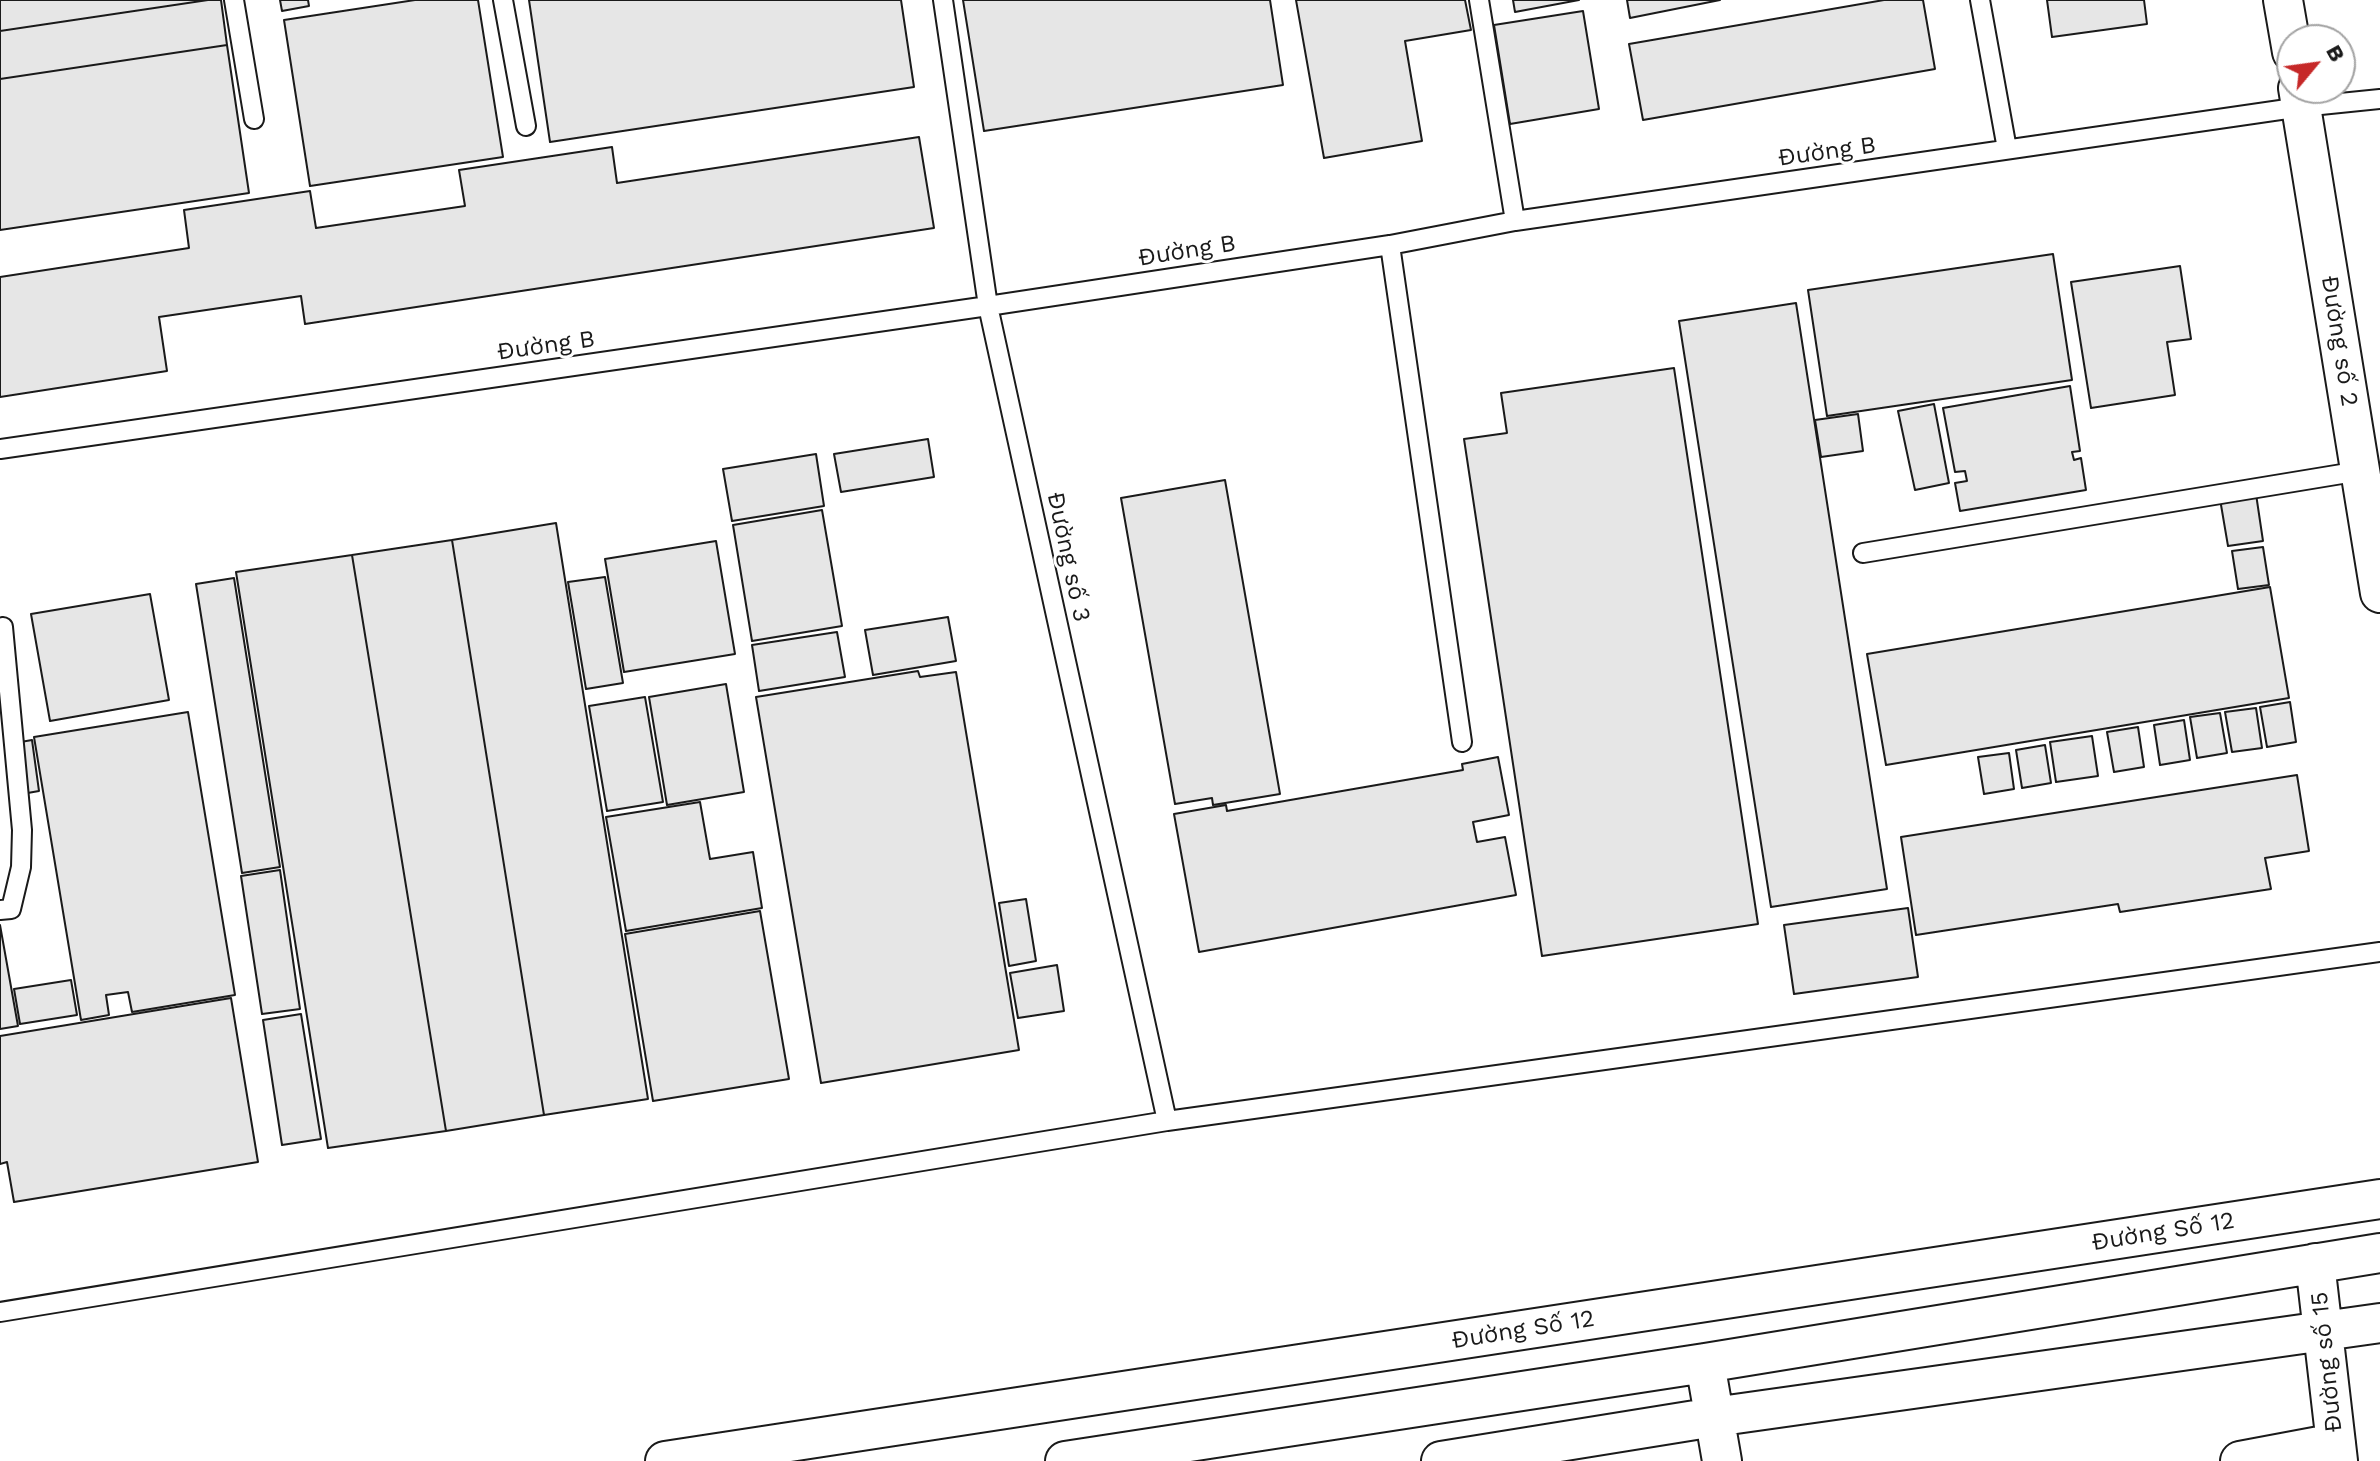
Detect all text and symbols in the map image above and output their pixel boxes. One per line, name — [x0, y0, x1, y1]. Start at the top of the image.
north arrow — [2276, 24, 2356, 104]
text: B — [2321, 40, 2350, 66]
street label: Đường B — [1776, 131, 1878, 173]
street label: Đường B — [1136, 229, 1238, 273]
street label: Đường số 2 — [2314, 274, 2364, 408]
street label: Đường B — [495, 325, 597, 367]
street label: Đường số 3 — [1040, 489, 1096, 625]
street label: Đường Số 12 — [2090, 1207, 2236, 1257]
street label: Đường số 15 — [2305, 1290, 2349, 1434]
street label: Đường Số 12 — [1450, 1305, 1596, 1355]

